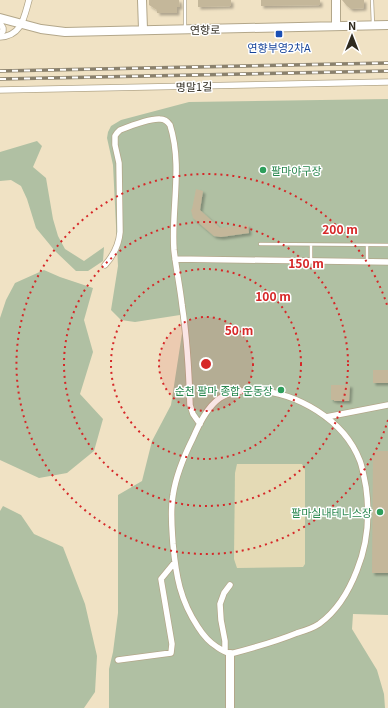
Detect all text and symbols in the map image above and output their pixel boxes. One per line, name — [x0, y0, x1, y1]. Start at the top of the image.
north arrow — [332, 16, 372, 56]
text: N — [348, 17, 356, 33]
street label: 연향로 — [190, 21, 220, 37]
marker: 연향부영2차A — [274, 29, 284, 39]
place label: 연향부영2차A — [247, 39, 311, 55]
street label: 명말1길 — [176, 78, 212, 94]
place label: 팔마야구장 — [271, 162, 322, 178]
marker: 팔마야구장 — [258, 165, 268, 175]
text: 200 m — [322, 220, 358, 237]
text: 150 m — [288, 254, 324, 271]
text: 100 m — [255, 287, 291, 304]
text: 50 m — [225, 321, 253, 338]
centre of rings — [199, 357, 213, 371]
place label: 순천 팔마 종합 운동장 — [175, 382, 273, 398]
marker: 순천 팔마 종합 운동장 — [276, 385, 286, 395]
place label: 팔마실내테니스장 — [291, 504, 372, 520]
marker: 팔마실내테니스장 — [375, 507, 385, 517]

